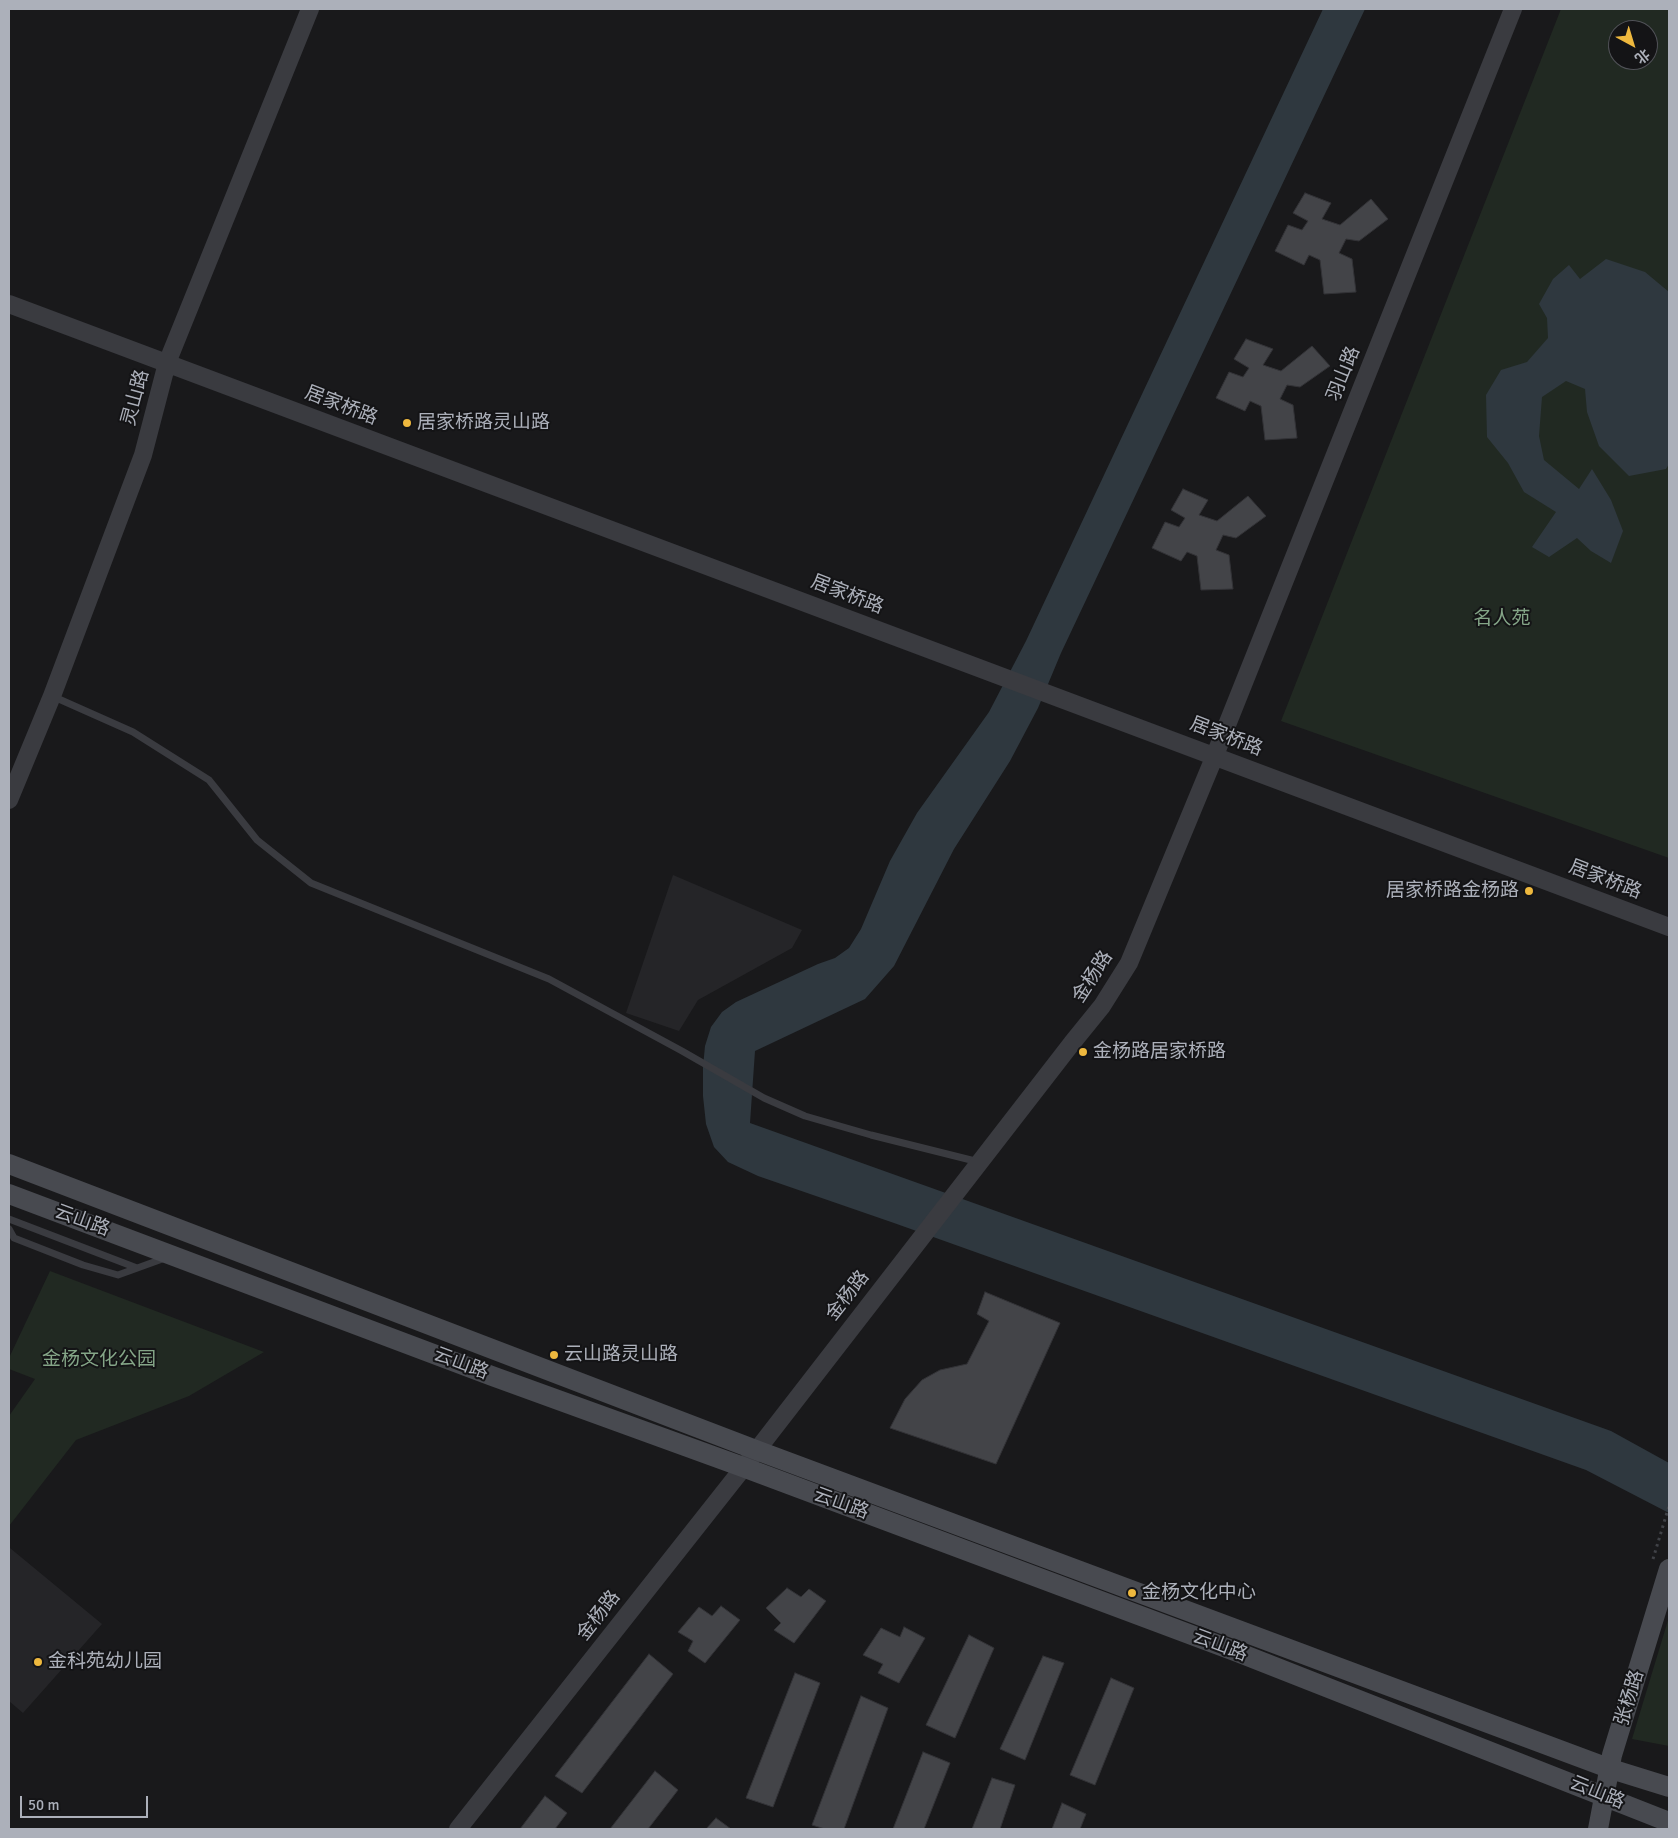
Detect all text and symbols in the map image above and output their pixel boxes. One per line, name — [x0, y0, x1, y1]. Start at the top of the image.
north arrow — [1608, 20, 1658, 70]
text: 北 — [1631, 45, 1653, 67]
street label: 羽山路 — [1323, 343, 1365, 405]
street label: 灵山路 — [118, 368, 154, 428]
street label: 居家桥路 — [301, 382, 381, 430]
place label: 居家桥路灵山路 — [417, 412, 550, 434]
marker: 居家桥路灵山路 — [401, 417, 413, 429]
street label: 居家桥路 — [807, 571, 887, 619]
park label: 名人苑 — [1474, 608, 1530, 630]
street label: 居家桥路 — [1186, 713, 1266, 761]
street label: 居家桥路 — [1565, 856, 1645, 904]
place label: 居家桥路金杨路 — [1386, 880, 1519, 902]
marker: 居家桥路金杨路 — [1523, 885, 1535, 897]
street label: 金杨路 — [1068, 947, 1118, 1007]
place label: 金杨路居家桥路 — [1093, 1041, 1226, 1063]
marker: 金杨路居家桥路 — [1077, 1046, 1089, 1058]
street label: 云山路 — [51, 1201, 113, 1241]
street label: 金杨路 — [821, 1267, 875, 1325]
street label: 云山路 — [430, 1343, 492, 1385]
place label: 云山路灵山路 — [564, 1344, 678, 1366]
park label: 金杨文化公园 — [42, 1349, 156, 1371]
marker: 云山路灵山路 — [548, 1349, 560, 1361]
street label: 云山路 — [810, 1484, 872, 1524]
place label: 金杨文化中心 — [1142, 1582, 1256, 1604]
street label: 金杨路 — [572, 1587, 626, 1645]
marker: 金杨文化中心 — [1126, 1587, 1138, 1599]
street label: 云山路 — [1189, 1625, 1251, 1667]
place label: 金科苑幼儿园 — [48, 1651, 162, 1673]
marker: 金科苑幼儿园 — [32, 1656, 44, 1668]
street label: 张杨路 — [1611, 1667, 1649, 1729]
street label: 云山路 — [1566, 1772, 1628, 1814]
scale bar — [22, 1786, 150, 1818]
text: 50 m — [28, 1796, 59, 1814]

